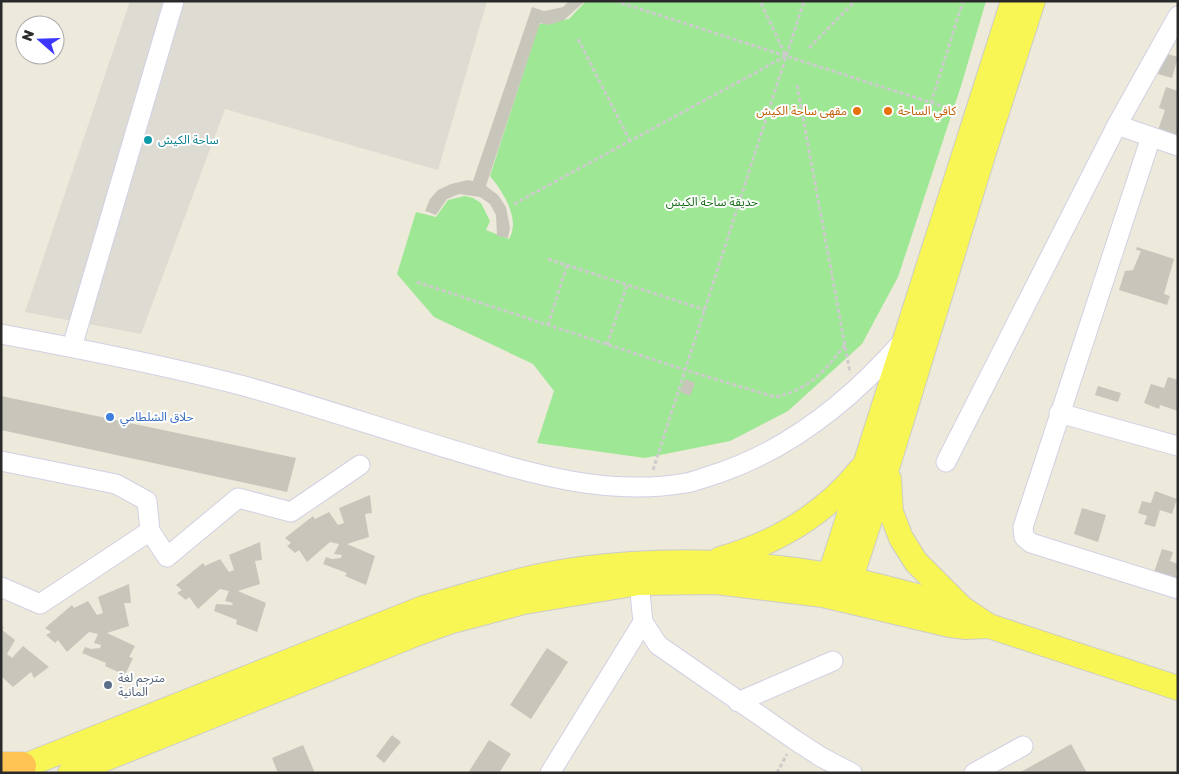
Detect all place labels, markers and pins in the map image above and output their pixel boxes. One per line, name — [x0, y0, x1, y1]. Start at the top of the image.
place label: مقهى ساحة الكيش — [756, 103, 847, 118]
place label: كافي الساحة — [898, 103, 957, 121]
marker: مقهى ساحة الكيش — [851, 105, 863, 117]
marker: كافي الساحة — [882, 105, 894, 117]
place label: ساحة الكيش — [158, 132, 219, 147]
marker: ساحة الكيش — [142, 134, 154, 146]
place label: حلاق الشلطامي — [120, 409, 193, 427]
marker: حلاق الشلطامي — [104, 411, 116, 423]
place label: مترجم لغة المانية — [118, 670, 165, 699]
marker: مترجم لغة المانية — [102, 679, 114, 691]

